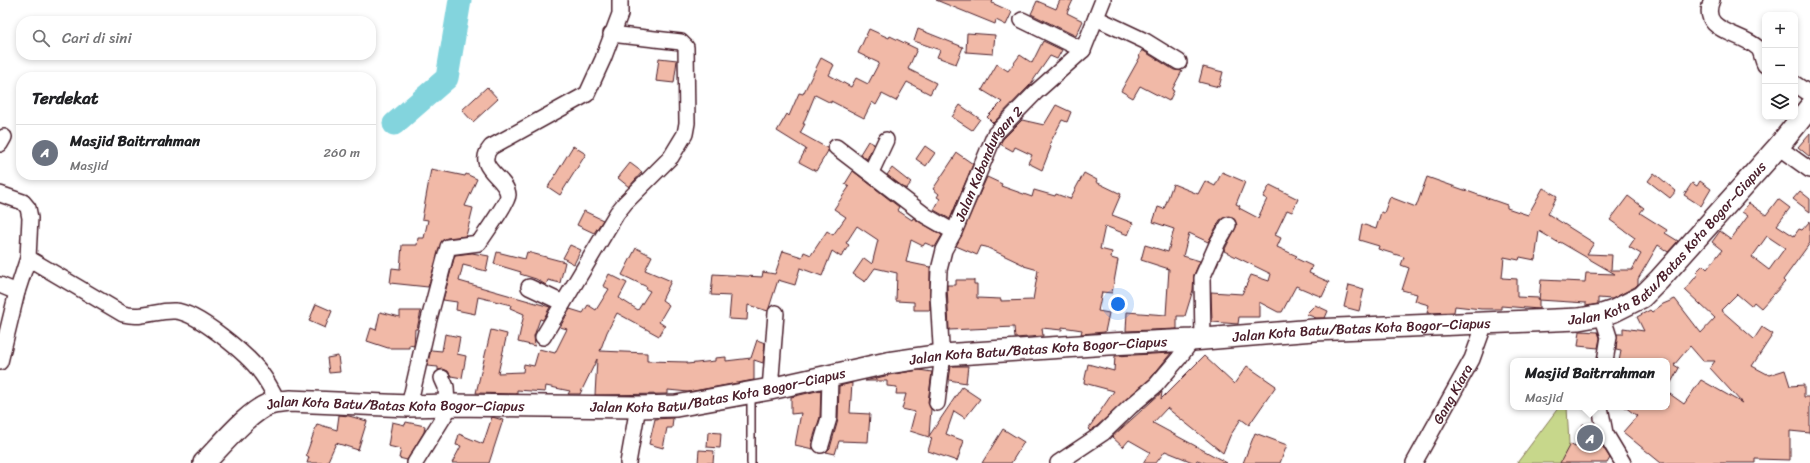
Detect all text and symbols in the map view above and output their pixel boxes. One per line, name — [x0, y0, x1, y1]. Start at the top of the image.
map controls — [1762, 12, 1798, 120]
button: + — [1762, 12, 1798, 48]
search box — [16, 16, 376, 60]
text: Cari di sini — [62, 25, 132, 51]
icon: search — [30, 27, 52, 49]
button: − — [1762, 48, 1798, 84]
text: Terdekat — [32, 83, 98, 113]
button: layers — [1762, 84, 1798, 120]
street label: Jalan Kabandungan 2 — [947, 100, 1029, 226]
text: Masjid Baitrrahman — [70, 128, 200, 154]
text: A — [41, 141, 49, 164]
text: 260 m — [324, 141, 360, 164]
text: Masjid — [70, 154, 108, 177]
street label: Jalan Kota Batu/Batas Kota Bogor–Ciapus — [1567, 155, 1773, 332]
your location — [1108, 294, 1128, 314]
street label: Jalan Kota Batu/Batas Kota Bogor–Ciapus — [1231, 310, 1492, 349]
street label: Jalan Kota Batu/Batas Kota Bogor–Ciapus — [907, 329, 1168, 372]
popup — [1510, 358, 1670, 410]
street label: Gang Kiara — [1425, 359, 1480, 429]
street label: Jalan Kota Batu/Batas Kota Bogor–Ciapus — [589, 360, 848, 420]
text: Masjid Baitrrahman — [1525, 360, 1655, 386]
text: Masjid — [1525, 386, 1563, 409]
street label: Jalan Kota Batu/Batas Kota Bogor–Ciapus — [262, 388, 525, 419]
pin: A — [1577, 423, 1603, 453]

